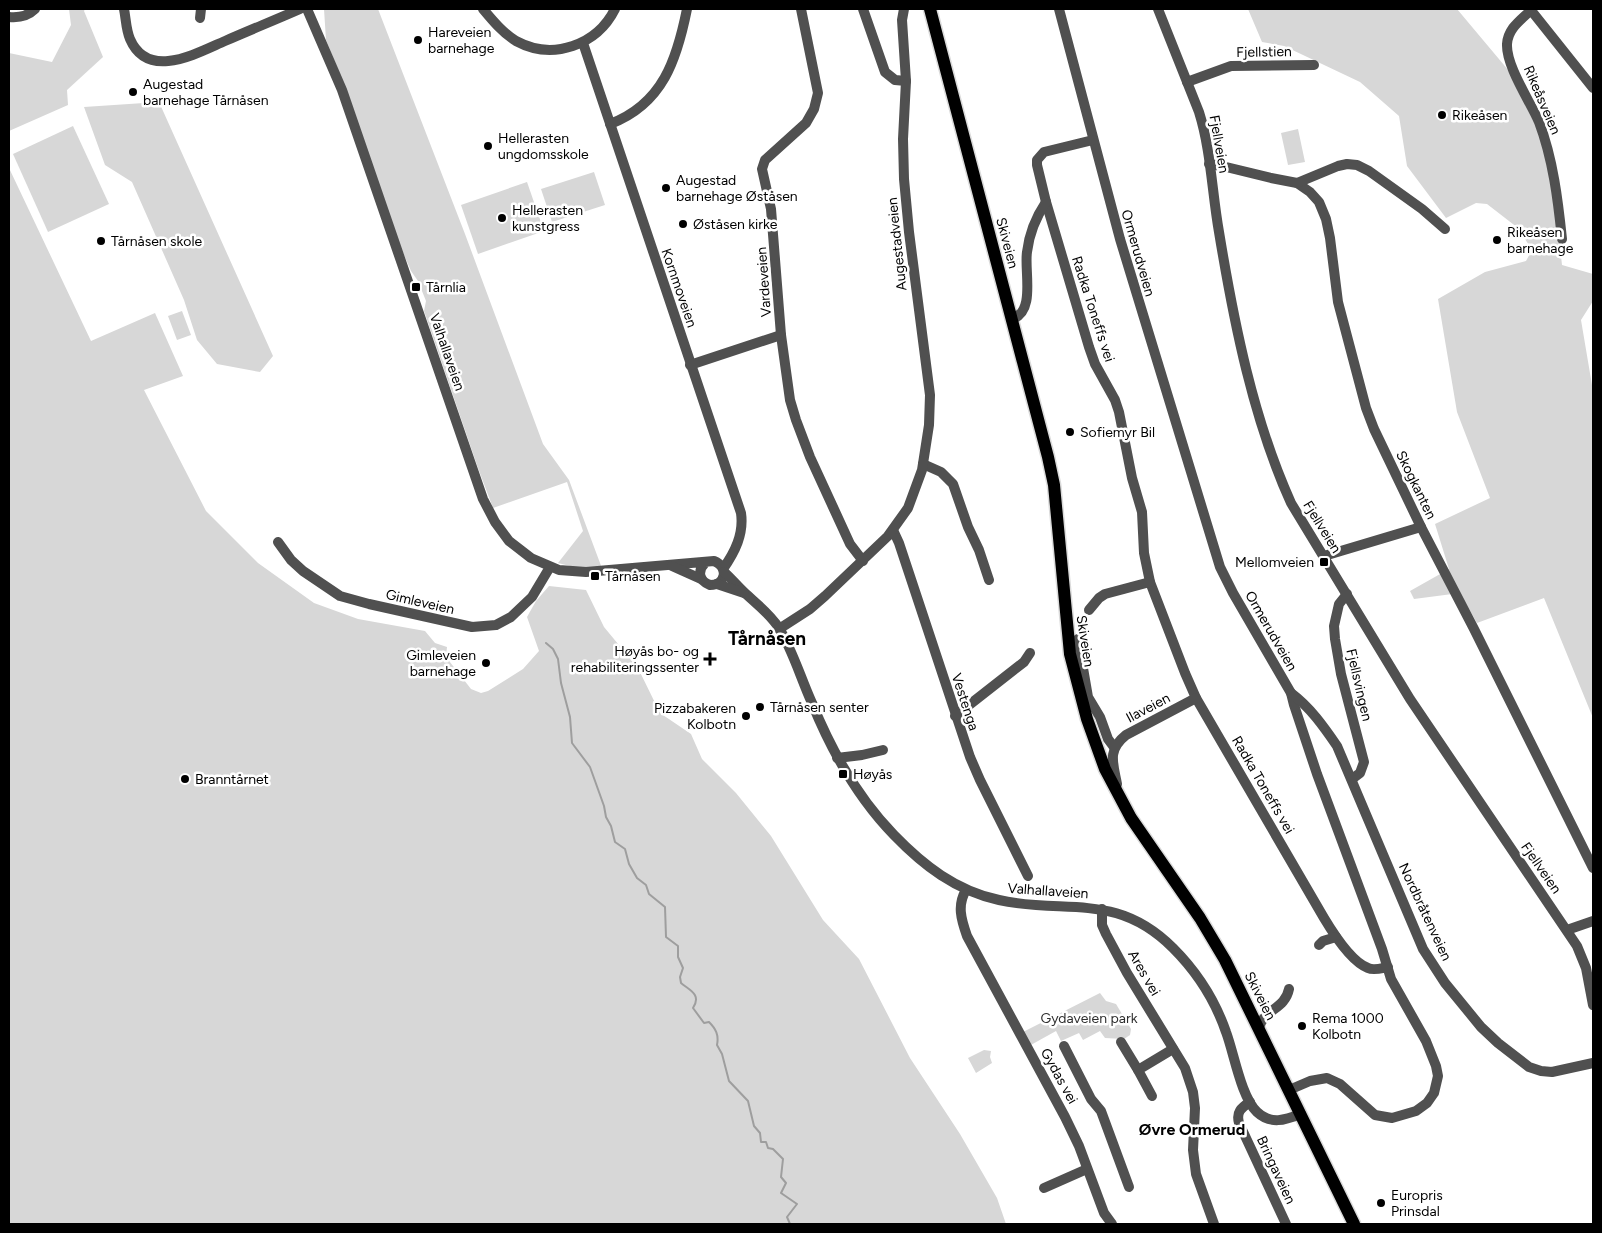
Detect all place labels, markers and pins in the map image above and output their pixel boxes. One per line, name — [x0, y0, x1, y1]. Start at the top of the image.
place label: Hareveien barnehage — [428, 24, 495, 57]
marker: Hareveien barnehage — [412, 34, 424, 46]
place label: Augestad barnehage Tårnåsen — [143, 76, 269, 109]
marker: Augestad barnehage Tårnåsen — [127, 86, 139, 98]
place label: Rikeåsen — [1452, 107, 1508, 124]
marker: Rikeåsen — [1436, 109, 1448, 121]
place label: Hellerasten ungdomsskole — [498, 130, 589, 163]
marker: Hellerasten ungdomsskole — [482, 140, 494, 152]
place label: Augestad barnehage Øståsen — [676, 172, 798, 205]
marker: Augestad barnehage Øståsen — [660, 182, 672, 194]
place label: Hellerasten kunstgress — [512, 202, 583, 235]
marker: Hellerasten kunstgress — [496, 212, 508, 224]
place label: Øståsen kirke — [693, 216, 778, 233]
marker: Øståsen kirke — [677, 218, 689, 230]
place label: Rikeåsen barnehage — [1507, 224, 1574, 257]
place label: Tårnåsen skole — [111, 233, 202, 250]
marker: Rikeåsen barnehage — [1491, 234, 1503, 246]
marker: Tårnåsen skole — [95, 235, 107, 247]
place label: Tårnlia — [426, 279, 466, 296]
marker: Tårnlia — [410, 281, 422, 293]
place label: Sofiemyr Bil — [1080, 424, 1155, 441]
marker: Sofiemyr Bil — [1064, 426, 1076, 438]
place label: Mellomveien — [1235, 554, 1314, 571]
marker: Mellomveien — [1318, 556, 1330, 568]
place label: Tårnåsen — [605, 568, 661, 585]
marker: Tårnåsen — [589, 570, 601, 582]
place label: Høyås bo- og rehabiliteringssenter — [571, 643, 699, 676]
place label: Gimleveien barnehage — [406, 647, 476, 680]
marker: Høyås bo- og rehabiliteringssenter — [703, 652, 717, 666]
marker: Gimleveien barnehage — [480, 657, 492, 669]
place label: Tårnåsen senter — [770, 699, 869, 716]
place label: Pizzabakeren Kolbotn — [654, 700, 736, 733]
marker: Tårnåsen senter — [754, 701, 766, 713]
marker: Pizzabakeren Kolbotn — [740, 710, 752, 722]
place label: Høyås — [853, 766, 892, 783]
marker: Høyås — [837, 768, 849, 780]
place label: Branntårnet — [195, 771, 269, 788]
marker: Branntårnet — [179, 773, 191, 785]
place label: Rema 1000 Kolbotn — [1312, 1010, 1384, 1043]
marker: Rema 1000 Kolbotn — [1296, 1020, 1308, 1032]
place label: Europris Prinsdal — [1391, 1187, 1443, 1220]
marker: Europris Prinsdal — [1375, 1197, 1387, 1209]

